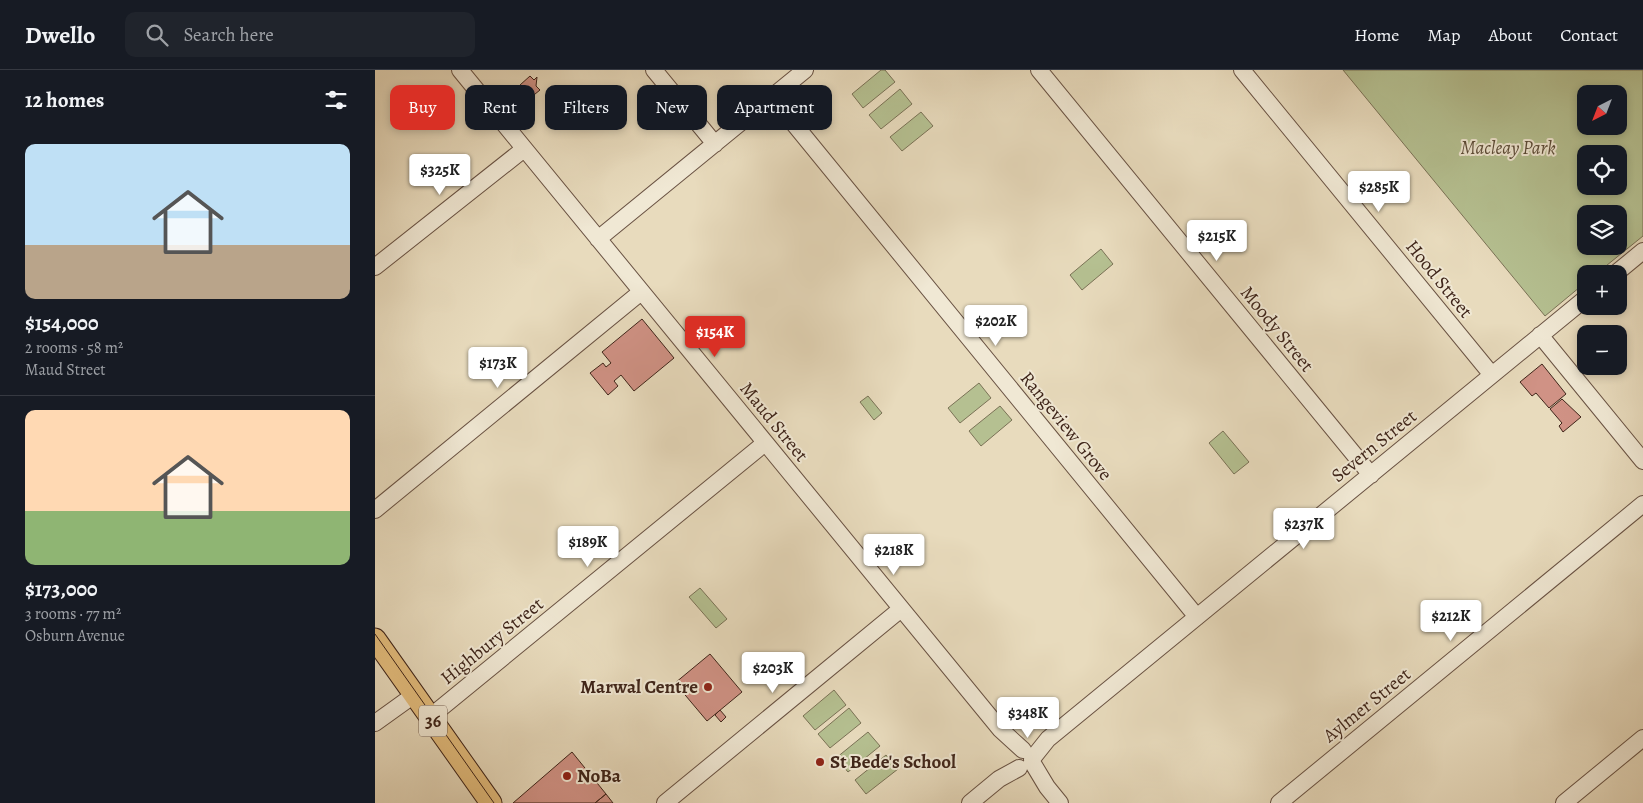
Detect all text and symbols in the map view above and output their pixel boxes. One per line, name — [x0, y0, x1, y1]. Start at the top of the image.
search box — [125, 12, 475, 57]
text: Dwello — [25, 19, 95, 51]
icon: search — [143, 21, 171, 49]
text: Search here — [183, 22, 274, 48]
text: Home — [1354, 23, 1399, 47]
text: Map — [1427, 23, 1460, 47]
text: About — [1488, 23, 1532, 47]
text: Contact — [1560, 23, 1618, 47]
chip: Buy — [390, 85, 455, 130]
chip: Rent — [465, 85, 535, 130]
chip: Filters — [545, 85, 627, 130]
chip: New — [637, 85, 707, 130]
chip: Apartment — [717, 85, 832, 130]
north arrow — [1577, 85, 1627, 135]
map controls — [1577, 85, 1627, 375]
text: 12 homes — [25, 86, 104, 114]
icon: filters — [322, 86, 350, 114]
park label: Macleay Park — [1460, 135, 1556, 161]
button: locate — [1577, 145, 1627, 195]
pin: $325K — [405, 154, 475, 196]
text: $325K — [420, 159, 460, 181]
pin: $285K — [1344, 170, 1414, 213]
text: $285K — [1359, 176, 1399, 198]
icon: home — [143, 177, 233, 267]
button: layers — [1577, 205, 1627, 255]
pin: $215K — [1182, 220, 1252, 262]
text: $215K — [1198, 225, 1236, 247]
street label: Hood Street — [1399, 234, 1479, 324]
button: + — [1577, 265, 1627, 315]
street label: Moody Street — [1234, 280, 1320, 378]
pin: $202K — [961, 304, 1031, 347]
text: $154,000 — [25, 309, 98, 337]
text: $202K — [975, 310, 1017, 332]
pin: $154K — [680, 316, 750, 358]
text: $154K — [696, 321, 734, 343]
button: − — [1577, 325, 1627, 375]
text: 2 rooms · 58 m² — [25, 337, 123, 359]
pin: $173K — [463, 346, 533, 389]
text: $173K — [479, 352, 517, 374]
text: Maud Street — [25, 359, 106, 381]
street label: Rangeview Grove — [1014, 366, 1118, 486]
street label: Maud Street — [734, 377, 814, 467]
street label: Severn Street — [1326, 403, 1422, 489]
icon: home — [143, 442, 233, 532]
pin: $237K — [1269, 508, 1339, 550]
text: $237K — [1284, 513, 1324, 535]
pin: $189K — [553, 526, 623, 568]
text: $189K — [569, 531, 607, 553]
pin: $218K — [859, 534, 929, 576]
text: $218K — [874, 539, 914, 561]
text: $173,000 — [25, 575, 98, 603]
street label: Highbury Street — [435, 591, 549, 691]
pin: $212K — [1416, 600, 1486, 642]
text: 3 rooms · 77 m² — [25, 603, 121, 625]
text: $212K — [1431, 605, 1471, 627]
text: Osburn Avenue — [25, 625, 125, 647]
pin: $203K — [738, 652, 808, 694]
text: $203K — [753, 657, 793, 679]
street label: Aylmer Street — [1317, 662, 1416, 749]
place label: Marwal Centre — [580, 674, 698, 700]
marker: Marwal Centre — [702, 681, 714, 693]
pin: $348K — [993, 696, 1063, 739]
text: $348K — [1008, 702, 1048, 724]
road number: 36 — [419, 706, 447, 736]
place label: St Bede's School — [830, 749, 956, 775]
marker: St Bede's School — [814, 756, 826, 768]
place label: NoBa — [577, 763, 622, 789]
marker: NoBa — [561, 770, 573, 782]

